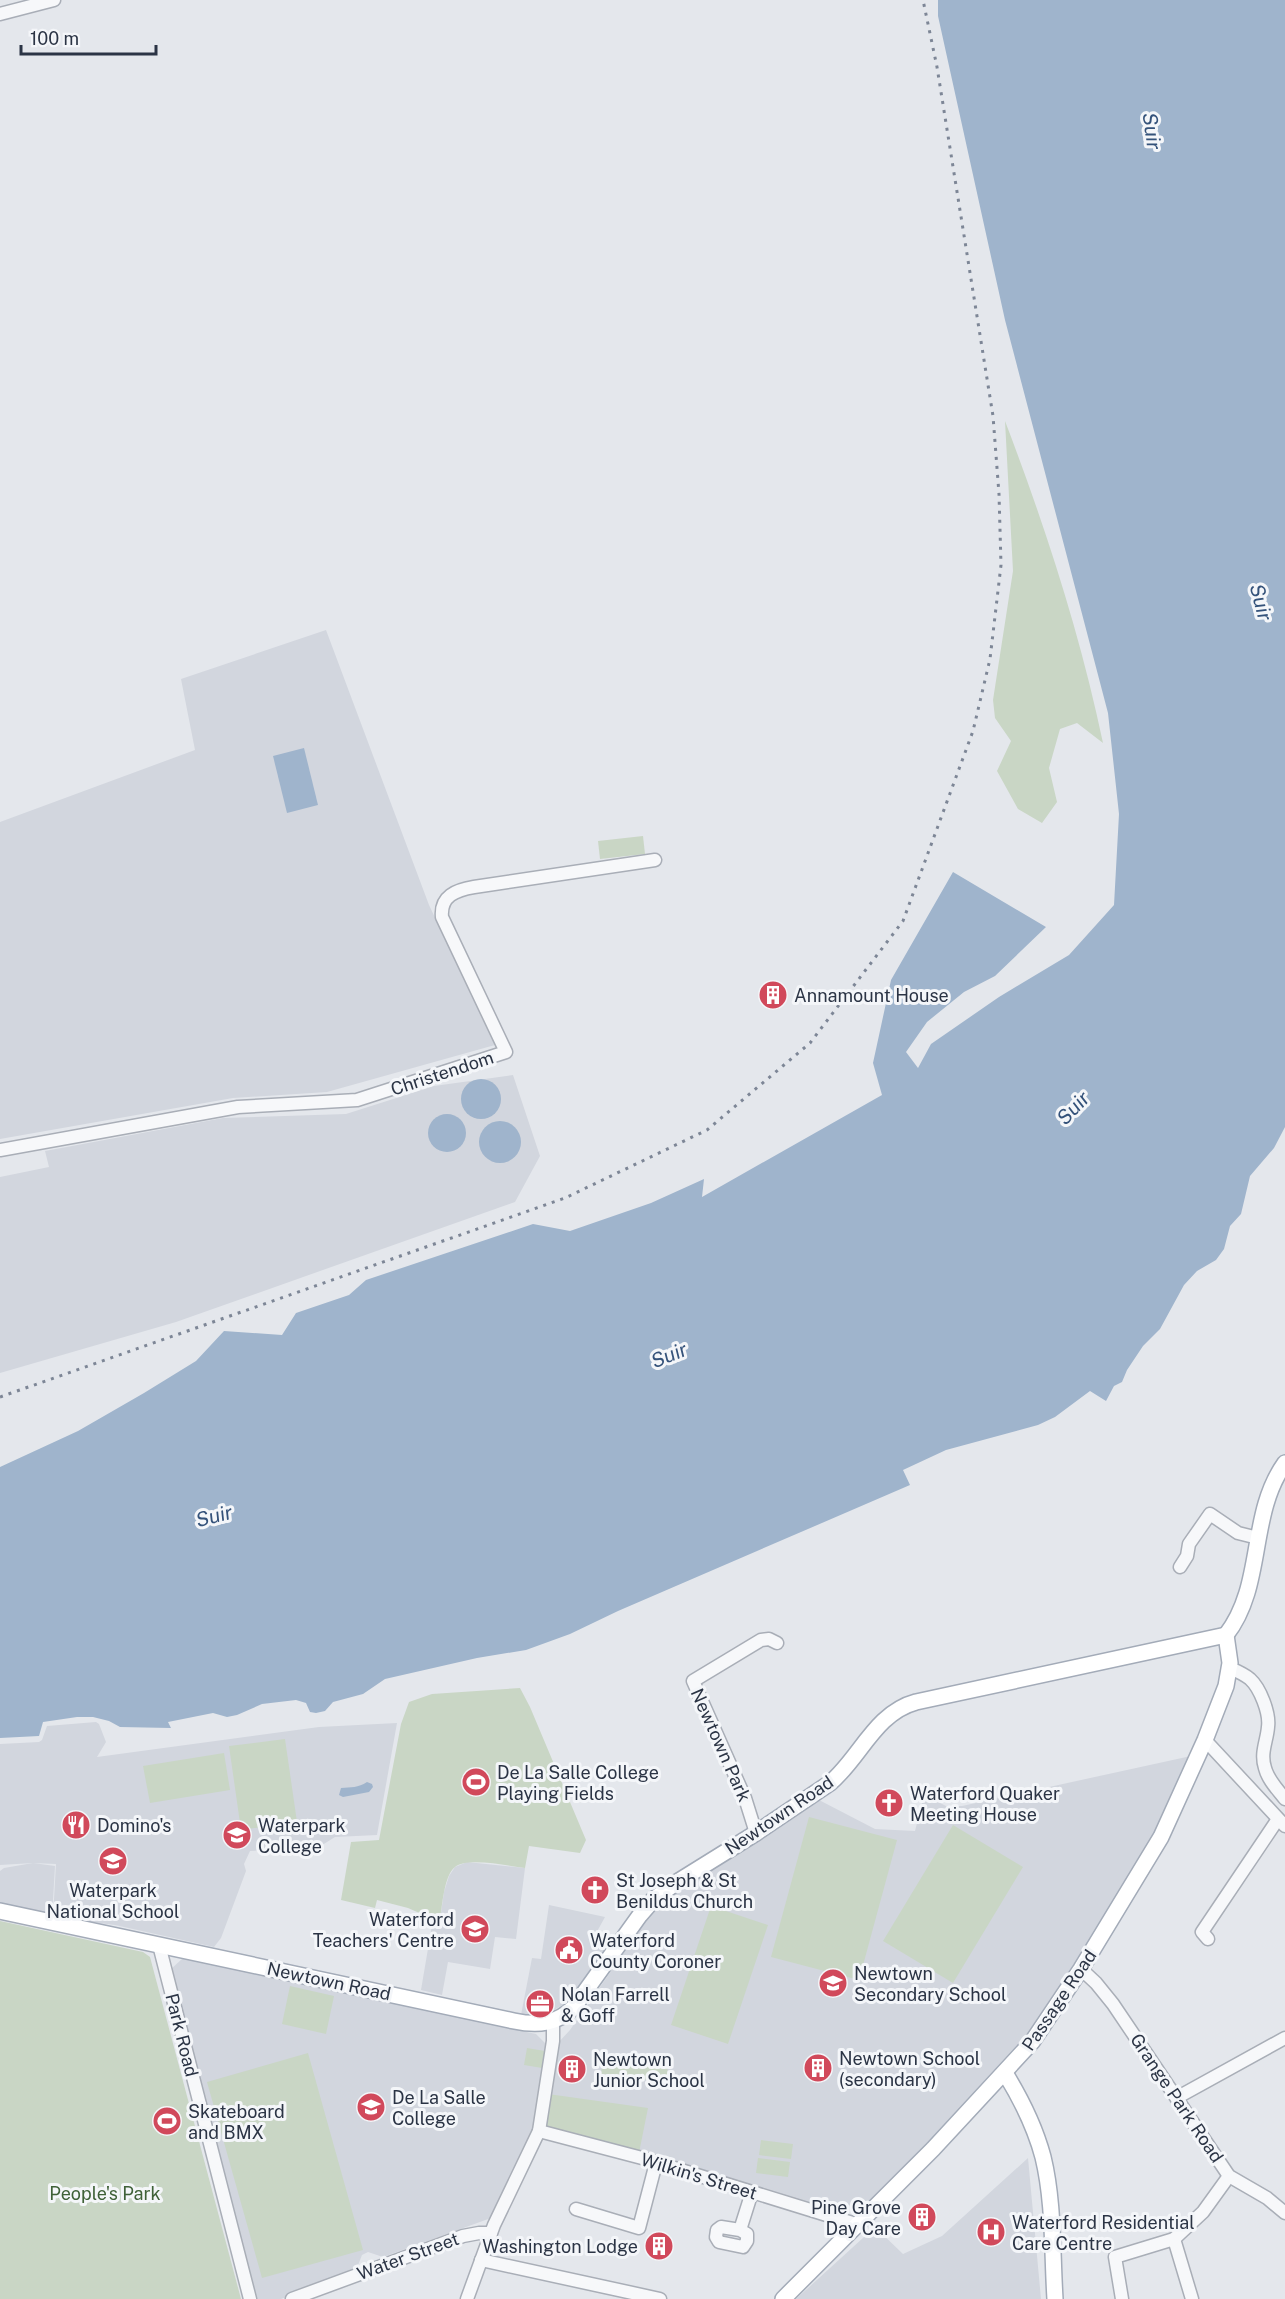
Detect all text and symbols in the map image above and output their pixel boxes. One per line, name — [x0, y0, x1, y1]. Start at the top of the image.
scale bar — [21, 18, 156, 56]
text: 100 m — [30, 28, 79, 49]
water label: Suir — [1138, 111, 1167, 151]
water label: Suir — [1245, 581, 1278, 623]
building icon: Annamount House — [757, 979, 789, 1011]
place label: Annamount House — [794, 985, 949, 1006]
street label: Christendom — [388, 1046, 496, 1100]
water label: Suir — [1051, 1086, 1095, 1130]
water label: Suir — [647, 1337, 691, 1373]
water label: Suir — [193, 1500, 235, 1532]
street label: Newtown Park — [687, 1685, 755, 1805]
place label: De La Salle College Playing Fields — [497, 1762, 659, 1804]
sports icon: De La Salle College Playing Fields — [460, 1766, 492, 1798]
street label: Newtown Road — [721, 1771, 837, 1859]
place label: Waterford Quaker Meeting House — [910, 1783, 1060, 1825]
church icon: Waterford Quaker Meeting House — [873, 1787, 905, 1819]
restaurant icon: Domino's — [60, 1809, 92, 1841]
place label: Domino's — [97, 1815, 171, 1836]
place label: Waterpark College — [258, 1815, 346, 1857]
school or university icon: Waterpark College — [221, 1819, 253, 1851]
school or university icon: Waterpark National School — [97, 1845, 129, 1877]
place label: St Joseph & St Benildus Church — [616, 1870, 753, 1912]
church icon: St Joseph & St Benildus Church — [579, 1874, 611, 1906]
place label: Waterpark National School — [47, 1880, 179, 1922]
place label: Waterford Teachers' Centre — [313, 1909, 454, 1951]
school or university icon: Waterford Teachers' Centre — [459, 1913, 491, 1945]
place label: Waterford County Coroner — [590, 1930, 721, 1972]
public building icon: Waterford County Coroner — [553, 1934, 585, 1966]
street label: Passage Road — [1017, 1946, 1101, 2054]
street label: Newtown Road — [265, 1958, 393, 2004]
place label: Newtown Secondary School — [854, 1963, 1006, 2005]
school or university icon: Newtown Secondary School — [817, 1967, 849, 1999]
place label: Nolan Farrell & Goff — [561, 1984, 670, 2026]
office icon: Nolan Farrell & Goff — [524, 1988, 556, 2020]
street label: Park Road — [161, 1991, 203, 2079]
street label: Grange Park Road — [1126, 2030, 1228, 2166]
place label: Newtown School (secondary) — [839, 2048, 980, 2090]
place label: Newtown Junior School — [593, 2049, 705, 2091]
building icon: Newtown School (secondary) — [802, 2052, 834, 2084]
building icon: Newtown Junior School — [556, 2053, 588, 2085]
place label: De La Salle College — [392, 2087, 486, 2129]
school or university icon: De La Salle College — [355, 2091, 387, 2123]
place label: Skateboard and BMX — [188, 2101, 285, 2143]
sports icon: Skateboard and BMX — [151, 2105, 183, 2137]
street label: Wilkin's Street — [638, 2148, 760, 2204]
park label: People's Park — [49, 2183, 161, 2204]
place label: Pine Grove Day Care — [811, 2197, 901, 2239]
building icon: Pine Grove Day Care — [906, 2201, 938, 2233]
place label: Waterford Residential Care Centre — [1012, 2212, 1195, 2254]
hospital icon: Waterford Residential Care Centre — [975, 2216, 1007, 2248]
street label: Water Street — [354, 2228, 462, 2284]
building icon: Washington Lodge — [643, 2230, 675, 2262]
place label: Washington Lodge — [482, 2236, 638, 2257]

